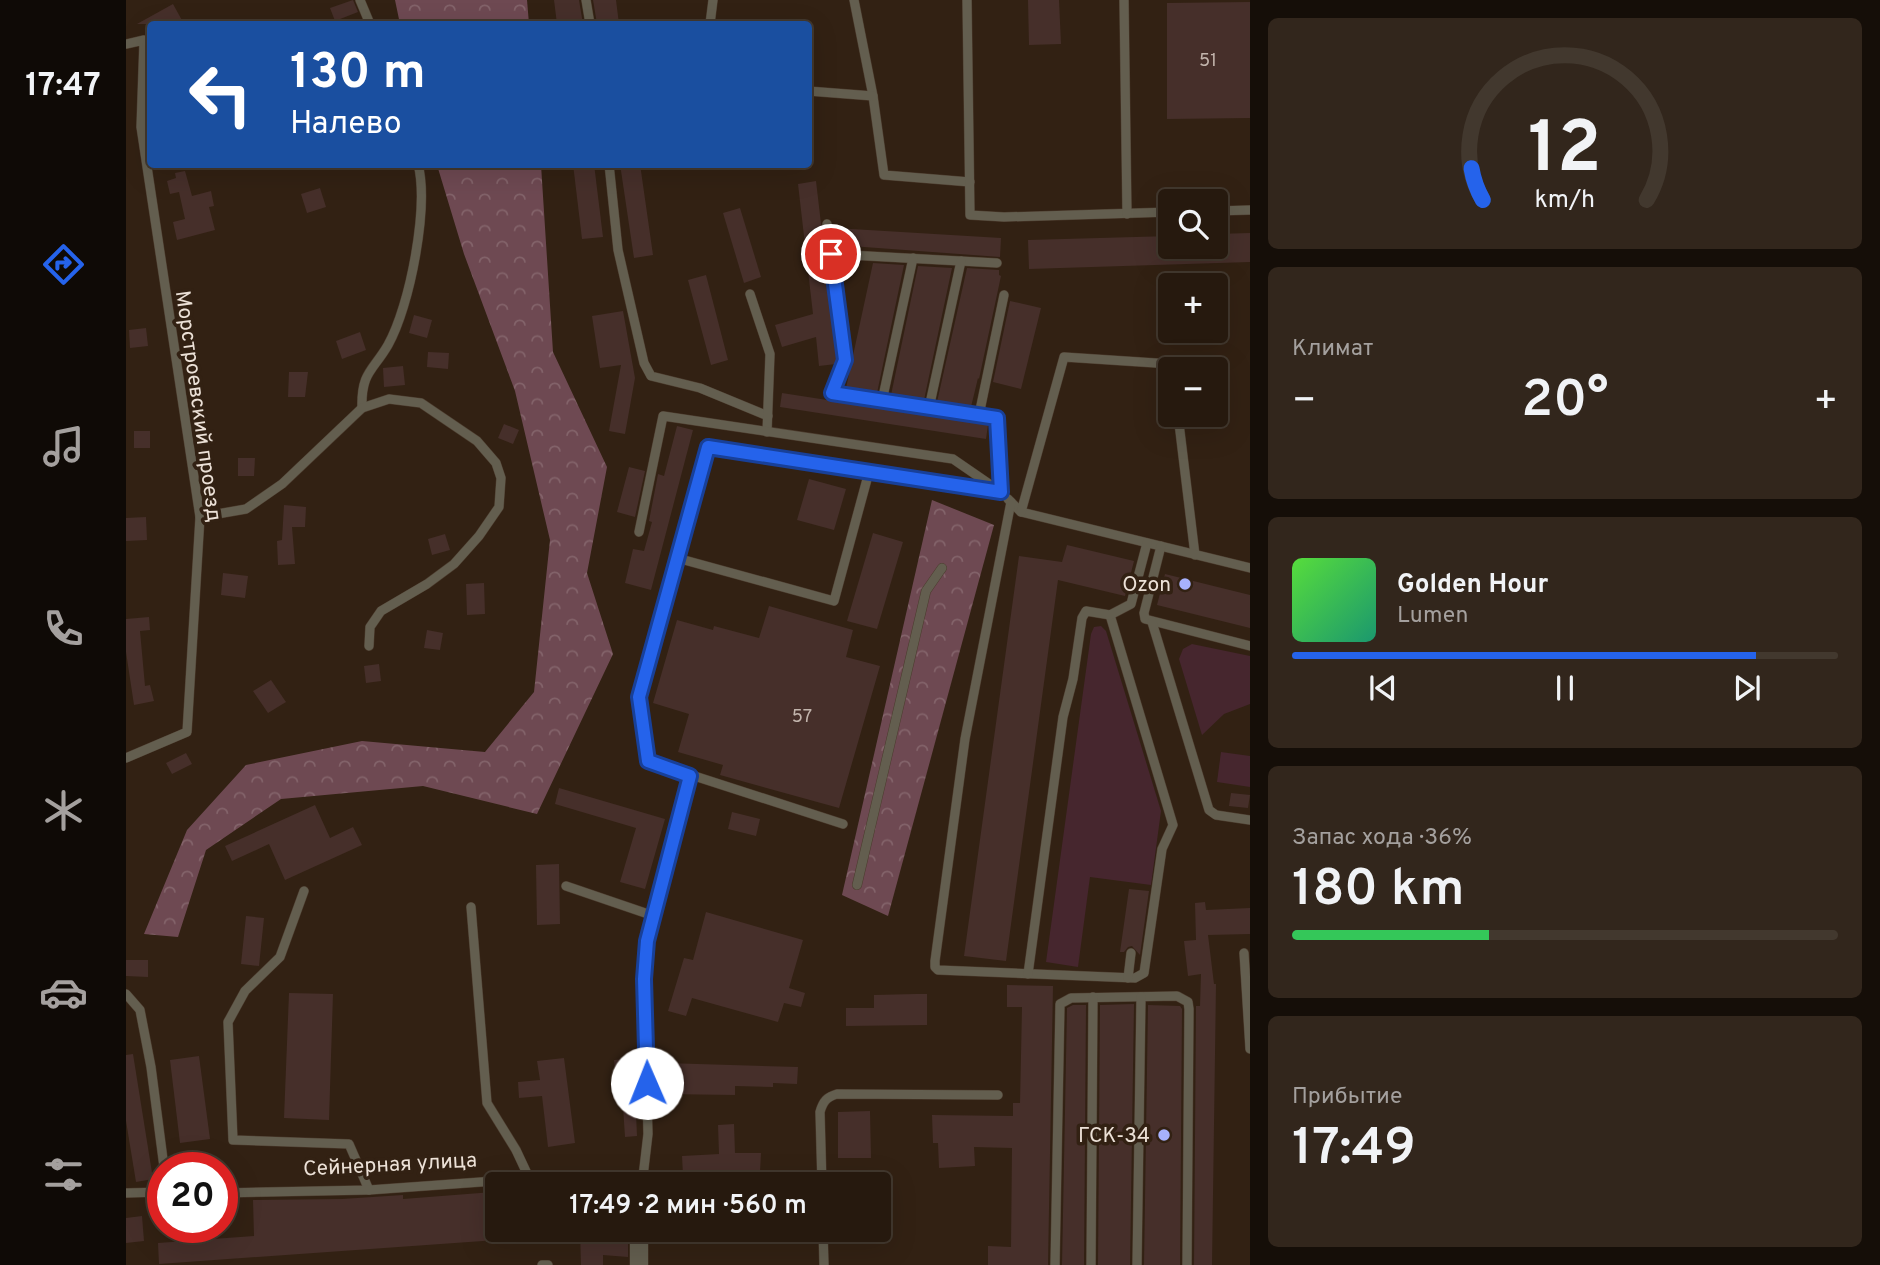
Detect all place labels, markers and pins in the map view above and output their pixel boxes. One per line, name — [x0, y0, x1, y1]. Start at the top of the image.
pin — [801, 224, 861, 284]
place label: Ozon — [1122, 572, 1171, 599]
marker: Ozon — [1177, 576, 1193, 592]
place label: ГСК-34 — [1078, 1123, 1150, 1150]
marker: ГСК-34 — [1156, 1127, 1172, 1143]

